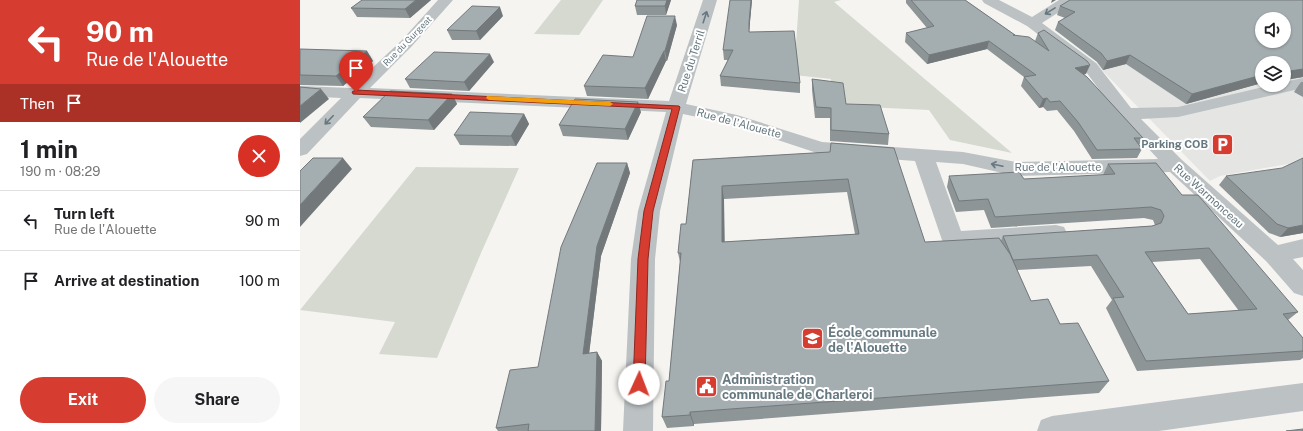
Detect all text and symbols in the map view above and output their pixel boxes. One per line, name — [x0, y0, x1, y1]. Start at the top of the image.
one-way arrow — [1044, 8, 1056, 16]
one-way arrow — [702, 11, 710, 23]
map controls — [1255, 12, 1291, 92]
button: sound — [1255, 12, 1291, 48]
street label: Rue du Gurgeat — [380, 13, 434, 68]
text: 90 m — [86, 15, 154, 48]
icon: left — [20, 16, 72, 68]
street label: Rue du Terril — [675, 28, 707, 94]
text: Rue de l'Alouette — [86, 49, 228, 70]
pin — [339, 51, 373, 92]
button: layers — [1255, 56, 1291, 92]
icon: arrive — [345, 57, 367, 79]
icon: arrive — [63, 92, 85, 114]
text: Then — [20, 95, 55, 112]
street label: Rue de l'Alouette — [695, 106, 783, 140]
one-way arrow — [325, 115, 334, 125]
parking icon: Parking COB — [1210, 131, 1236, 157]
text: 1 min — [20, 135, 78, 163]
button: close — [238, 135, 280, 177]
place label: Parking COB — [1141, 138, 1208, 150]
one-way arrow — [990, 160, 1003, 168]
street label: Rue de l'Alouette — [1015, 161, 1101, 173]
street label: Rue Warmonceau — [1172, 162, 1246, 230]
text: 190 m · 08:29 — [20, 164, 100, 179]
text: Turn left — [54, 205, 115, 222]
icon: left — [20, 210, 42, 232]
text: 90 m — [245, 212, 280, 229]
text: Rue de l'Alouette — [54, 222, 157, 237]
icon: arrive — [20, 270, 42, 292]
text: Arrive at destination — [54, 272, 199, 289]
text: 100 m — [239, 272, 280, 289]
place label: École communale de l'Alouette — [828, 324, 937, 355]
school or university icon: École communale de l'Alouette — [800, 326, 826, 352]
position arrow — [618, 363, 660, 405]
place label: Administration communale de Charleroi — [722, 372, 873, 402]
public building icon: Administration communale de Charleroi — [694, 373, 720, 399]
button: Exit — [20, 377, 146, 423]
button: Share — [154, 377, 280, 423]

